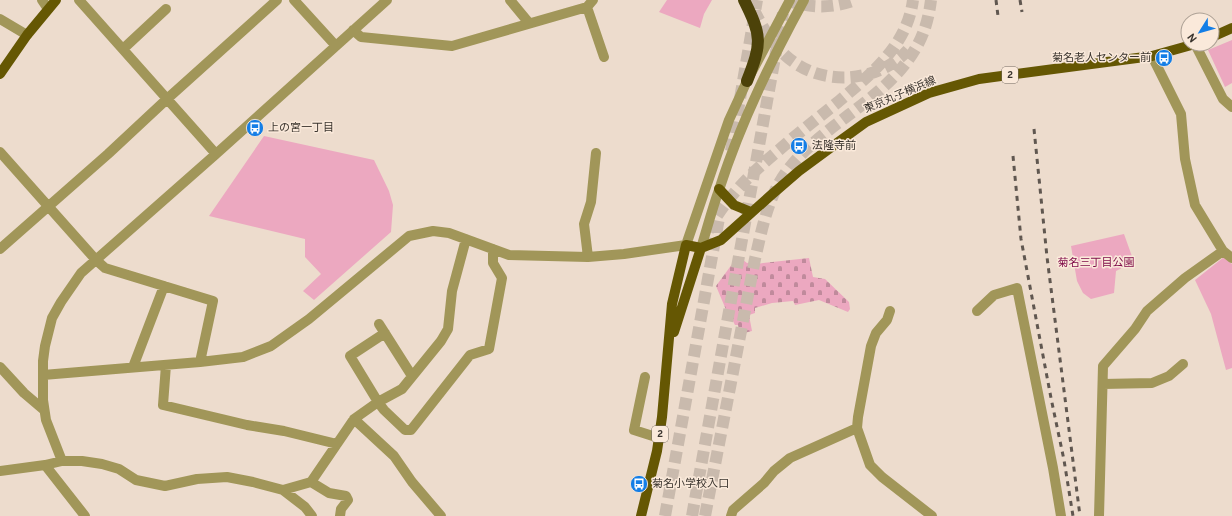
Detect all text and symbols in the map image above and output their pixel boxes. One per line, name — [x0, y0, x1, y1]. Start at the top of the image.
north arrow — [1180, 12, 1220, 52]
text: N — [1185, 30, 1201, 45]
bus stop icon: 菊名老人センター前 — [1154, 48, 1174, 68]
place label: 菊名老人センター前 — [1052, 51, 1151, 65]
road number: 2 — [1002, 67, 1018, 83]
street label: 東京丸子横浜線 — [862, 74, 938, 116]
bus stop icon: 上の宮一丁目 — [245, 118, 265, 138]
place label: 上の宮一丁目 — [268, 121, 334, 135]
bus stop icon: 法隆寺前 — [789, 136, 809, 156]
place label: 法隆寺前 — [812, 139, 856, 153]
park label: 菊名三丁目公園 — [1058, 256, 1135, 270]
road number: 2 — [652, 426, 668, 442]
bus stop icon: 菊名小学校入口 — [629, 474, 649, 494]
place label: 菊名小学校入口 — [652, 477, 729, 491]

